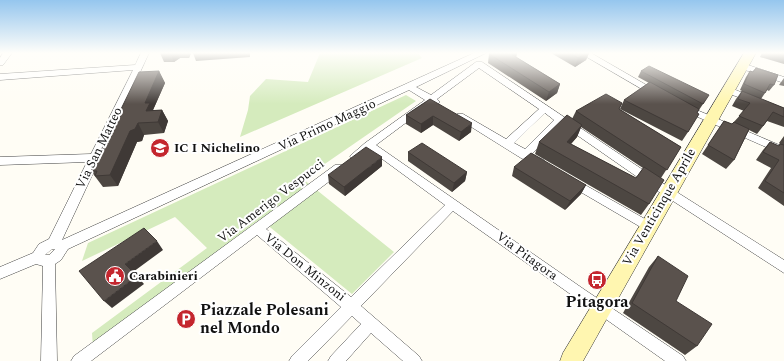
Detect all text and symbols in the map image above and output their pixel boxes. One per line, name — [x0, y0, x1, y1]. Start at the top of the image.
street label: Via Primo Maggio — [275, 94, 379, 156]
street label: Via San Matteo — [71, 104, 127, 192]
school or university icon: IC I Nichelino — [149, 137, 171, 159]
place label: IC I Nichelino — [174, 138, 260, 158]
street label: Via Venticinque Aprile — [617, 144, 701, 270]
street label: Via Amerigo Vespucci — [213, 154, 329, 248]
street label: Via Pitagora — [492, 227, 563, 286]
street label: Via Don Minzoni — [260, 228, 350, 306]
public building icon: Carabinieri — [104, 265, 126, 287]
place label: Carabinieri — [129, 266, 198, 286]
bus stop icon: Pitagora — [586, 269, 608, 291]
place label: Pitagora — [565, 290, 629, 314]
place label: Piazzale Polesani nel Mondo — [200, 298, 329, 340]
parking icon: Piazzale Polesani nel Mondo — [175, 308, 197, 330]

